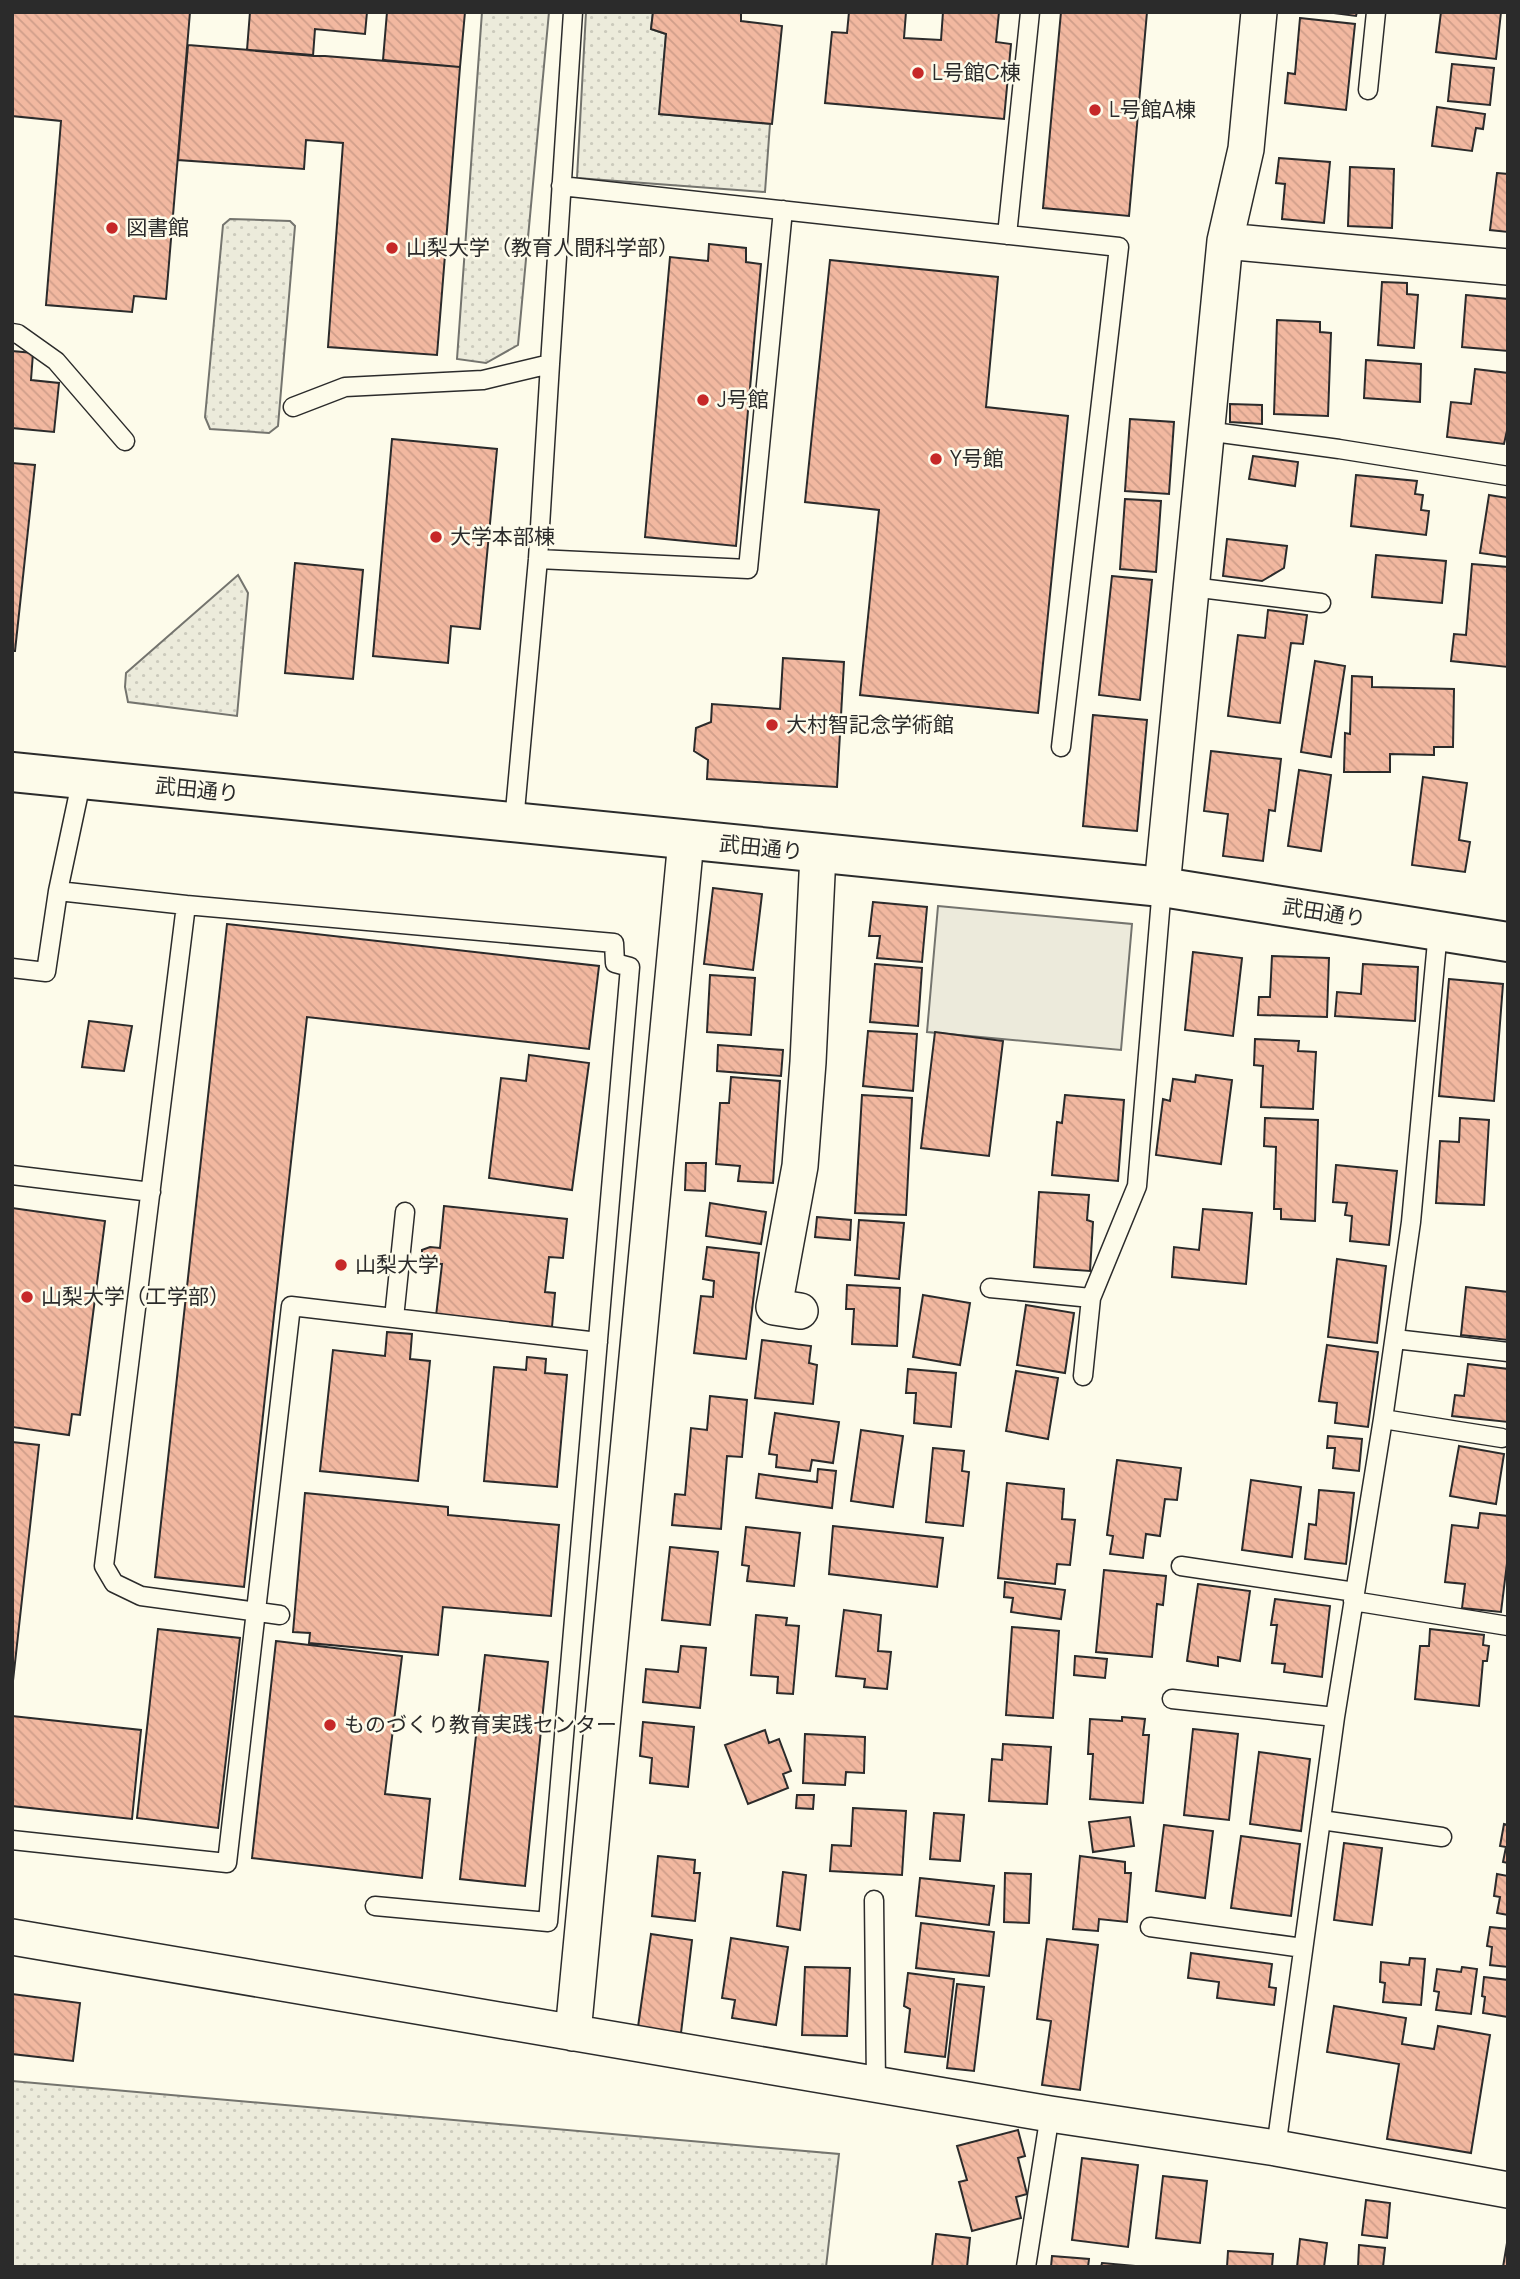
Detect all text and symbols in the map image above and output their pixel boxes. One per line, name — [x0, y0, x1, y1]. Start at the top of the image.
place label: L号館C棟 — [932, 58, 1021, 86]
marker: L号館C棟 — [910, 65, 926, 81]
place label: L号館A棟 — [1109, 95, 1196, 123]
marker: L号館A棟 — [1087, 102, 1103, 118]
place label: 図書館 — [126, 213, 189, 241]
marker: 図書館 — [104, 220, 120, 236]
place label: 山梨大学（教育人間科学部） — [406, 233, 679, 261]
marker: 山梨大学（教育人間科学部） — [384, 240, 400, 256]
place label: J号館 — [717, 385, 769, 413]
marker: J号館 — [695, 392, 711, 408]
place label: Y号館 — [950, 444, 1004, 472]
marker: Y号館 — [928, 451, 944, 467]
place label: 大学本部棟 — [450, 522, 555, 550]
marker: 大学本部棟 — [428, 529, 444, 545]
place label: 大村智記念学術館 — [786, 710, 954, 738]
marker: 大村智記念学術館 — [764, 717, 780, 733]
street label: 武田通り — [154, 771, 240, 807]
street label: 武田通り — [718, 829, 804, 865]
street label: 武田通り — [1280, 892, 1368, 932]
place label: 山梨大学 — [355, 1250, 439, 1278]
marker: 山梨大学 — [333, 1257, 349, 1273]
place label: 山梨大学（工学部） — [41, 1282, 230, 1310]
marker: 山梨大学（工学部） — [19, 1289, 35, 1305]
place label: ものづくり教育実践センター — [344, 1710, 617, 1738]
marker: ものづくり教育実践センター — [322, 1717, 338, 1733]

